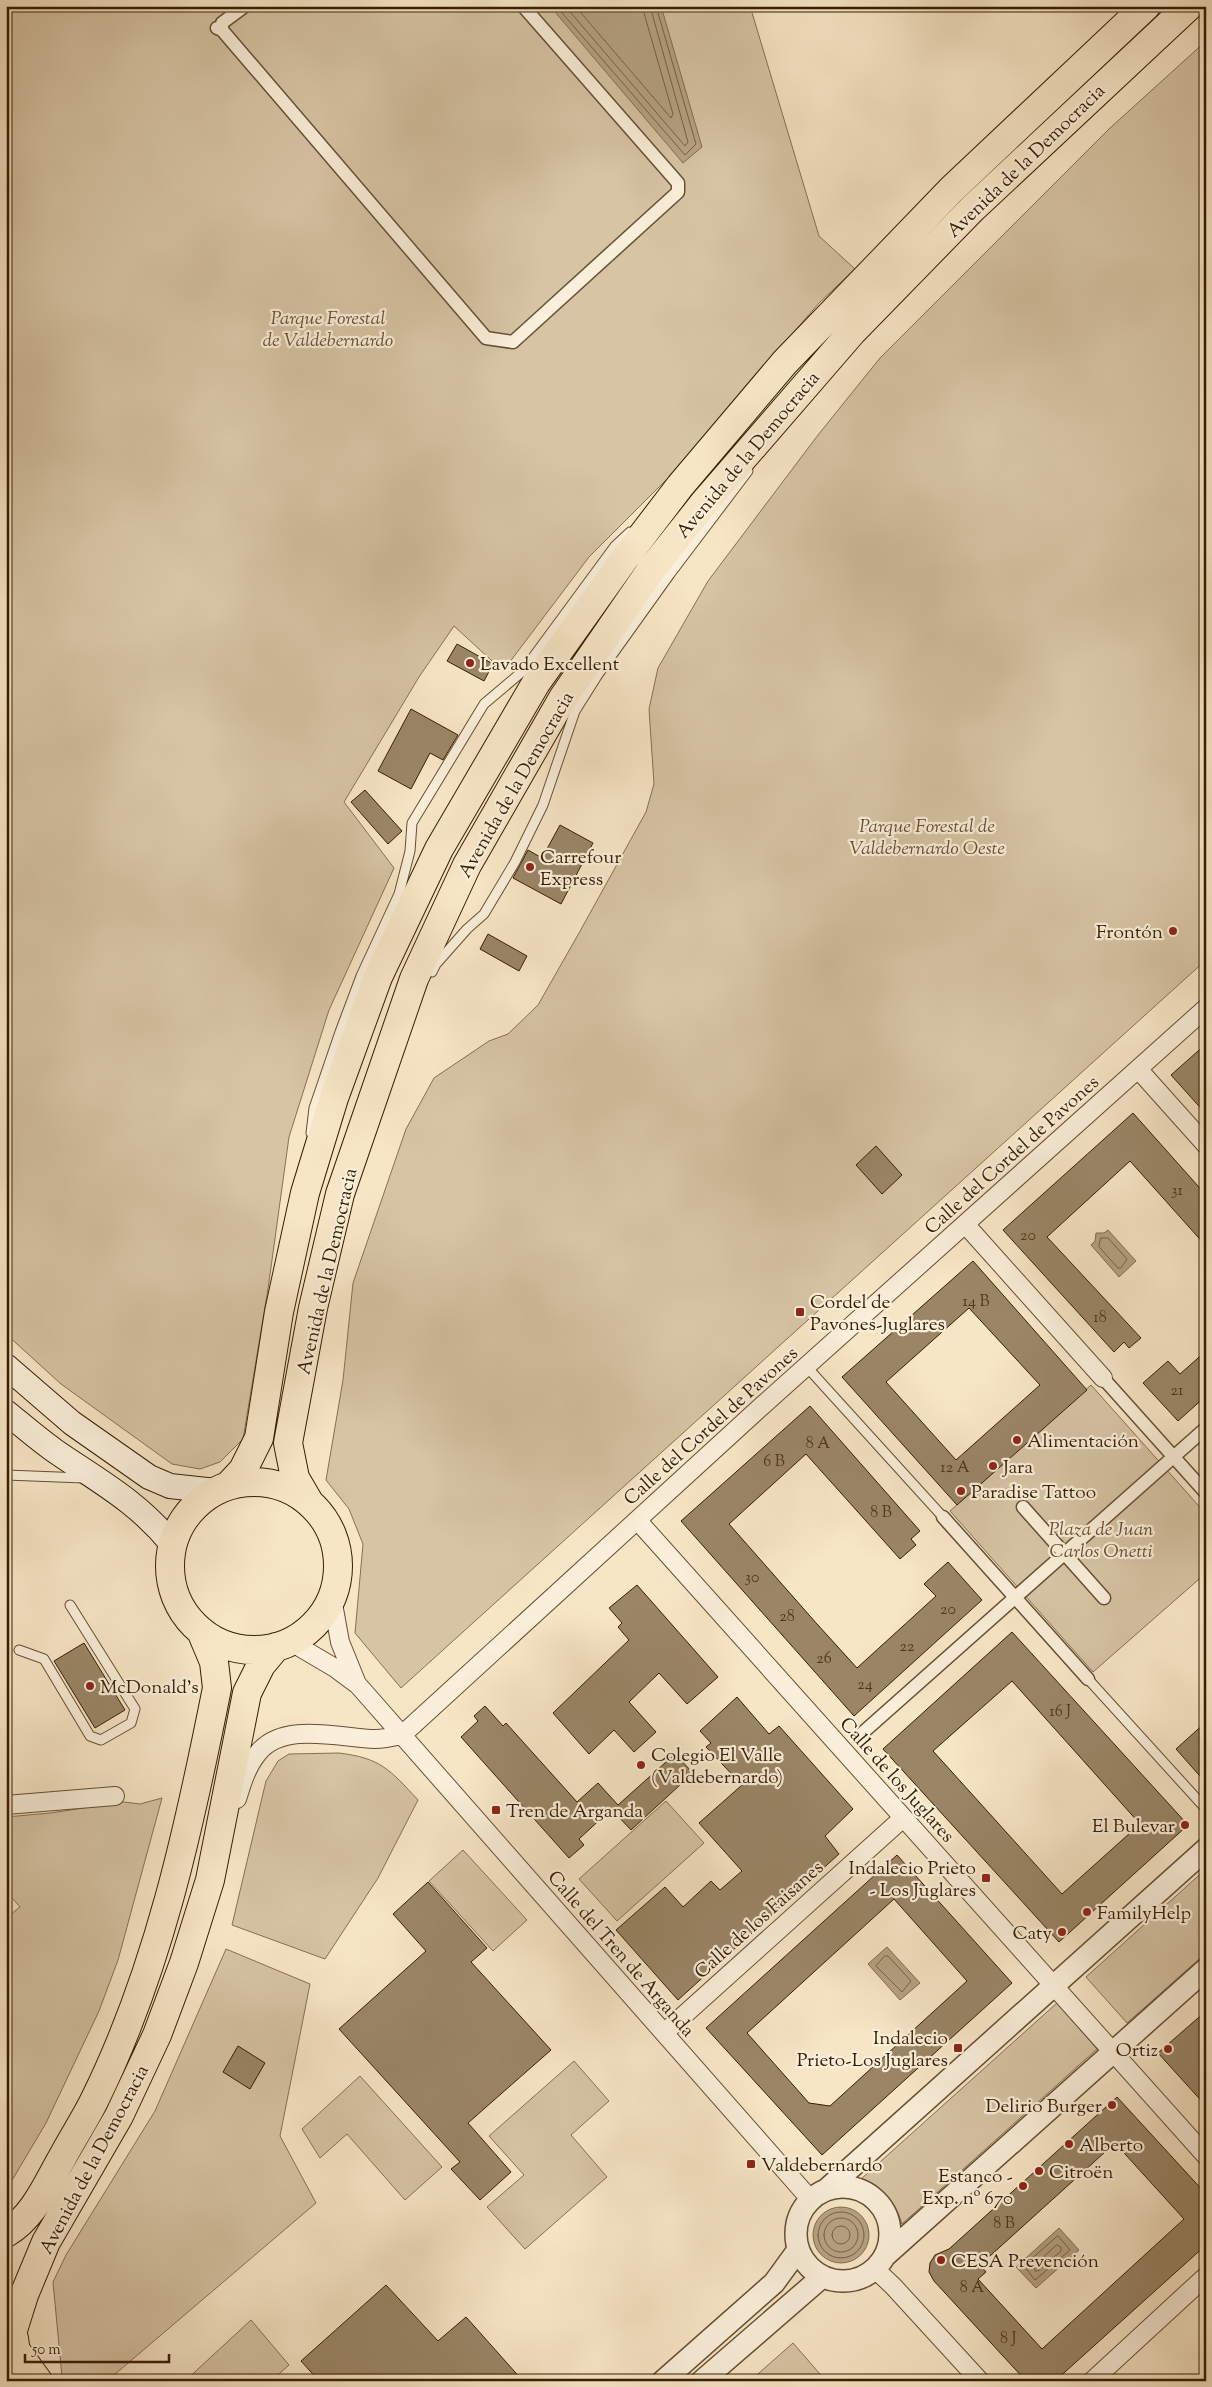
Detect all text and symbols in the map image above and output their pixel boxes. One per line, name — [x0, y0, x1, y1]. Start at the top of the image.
street label: Avenida de la Democracia — [941, 79, 1112, 245]
park label: Parque Forestal de Valdebernardo — [263, 306, 393, 355]
street label: Avenida de la Democracia — [671, 366, 827, 545]
place label: Lavado Excellent — [480, 652, 620, 679]
marker: Lavado Excellent — [464, 657, 476, 669]
street label: Avenida de la Democracia — [453, 687, 582, 883]
park label: Parque Forestal de Valdebernardo Oeste — [849, 814, 1005, 863]
place label: Carrefour Express — [540, 845, 621, 894]
marker: Carrefour Express — [524, 861, 536, 873]
place label: Frontón — [1096, 920, 1163, 947]
marker: Frontón — [1167, 925, 1179, 937]
street label: Calle del Cordel de Pavones — [920, 1070, 1106, 1242]
street label: Avenida de la Democracia — [292, 1165, 365, 1377]
house number: 31 — [1171, 1180, 1184, 1203]
house number: 20 — [1020, 1225, 1036, 1248]
place label: Cordel de Pavones-Juglares — [810, 1290, 945, 1339]
house number: 14 B — [963, 1291, 990, 1314]
marker: Cordel de Pavones-Juglares — [794, 1306, 806, 1318]
house number: 18 — [1093, 1307, 1107, 1330]
street label: Calle del Cordel de Pavones — [619, 1341, 805, 1513]
house number: 21 — [1171, 1380, 1184, 1403]
place label: Alimentación — [1027, 1429, 1139, 1456]
house number: 8 A — [806, 1433, 830, 1456]
marker: Alimentación — [1011, 1434, 1023, 1446]
house number: 6 B — [763, 1451, 785, 1474]
place label: Jara — [1002, 1455, 1033, 1482]
house number: 12 A — [940, 1457, 970, 1480]
marker: Jara — [987, 1460, 999, 1472]
place label: Paradise Tattoo — [971, 1480, 1096, 1507]
marker: Paradise Tattoo — [955, 1485, 967, 1497]
house number: 8 B — [870, 1502, 892, 1525]
park label: Plaza de Juan Carlos Onetti — [1049, 1517, 1153, 1566]
house number: 30 — [745, 1567, 759, 1590]
house number: 20 — [940, 1599, 956, 1622]
house number: 28 — [779, 1606, 795, 1629]
house number: 22 — [900, 1636, 915, 1659]
house number: 26 — [816, 1648, 832, 1671]
house number: 24 — [857, 1674, 873, 1697]
place label: McDonald's — [100, 1675, 199, 1702]
marker: McDonald's — [84, 1680, 96, 1692]
house number: 16 J — [1049, 1701, 1071, 1724]
street label: Calle de los Juglares — [832, 1712, 960, 1849]
place label: Colegio El Valle (Valdebernardo) — [651, 1743, 783, 1792]
marker: Colegio El Valle (Valdebernardo) — [635, 1759, 647, 1771]
place label: Tren de Arganda — [506, 1799, 643, 1826]
marker: Tren de Arganda — [490, 1804, 502, 1816]
place label: El Bulevar — [1092, 1814, 1175, 1841]
marker: El Bulevar — [1179, 1819, 1191, 1831]
street label: Calle de los Faisanes — [689, 1855, 830, 1986]
place label: Indalecio Prieto - Los Juglares — [848, 1856, 976, 1905]
street label: Calle del Tren de Arganda — [540, 1865, 700, 2044]
marker: Indalecio Prieto - Los Juglares — [980, 1872, 992, 1884]
place label: FamilyHelp — [1097, 1901, 1191, 1928]
marker: FamilyHelp — [1081, 1906, 1093, 1918]
place label: Caty — [1012, 1921, 1053, 1948]
marker: Caty — [1056, 1926, 1068, 1938]
place label: Indalecio Prieto-Los Juglares — [797, 2026, 948, 2075]
place label: Ortiz — [1116, 2038, 1158, 2065]
marker: Indalecio Prieto-Los Juglares — [952, 2042, 964, 2054]
marker: Ortiz — [1162, 2043, 1174, 2055]
street label: Avenida de la Democracia — [34, 2060, 157, 2260]
place label: Delirio Burger — [986, 2094, 1102, 2121]
marker: Delirio Burger — [1106, 2099, 1118, 2111]
place label: Alberto — [1079, 2133, 1143, 2160]
marker: Alberto — [1063, 2138, 1075, 2150]
place label: Valdebernardo — [761, 2153, 882, 2180]
marker: Valdebernardo — [745, 2158, 757, 2170]
place label: Citroën — [1049, 2160, 1113, 2187]
place label: Estanco - Exp. nº 670 — [922, 2164, 1013, 2213]
marker: Citroën — [1033, 2165, 1045, 2177]
marker: Estanco - Exp. nº 670 — [1017, 2180, 1029, 2192]
house number: 8 B — [993, 2213, 1015, 2236]
place label: CESA Prevención — [951, 2249, 1099, 2276]
marker: CESA Prevención — [935, 2254, 947, 2266]
house number: 8 A — [960, 2277, 984, 2300]
house number: 8 J — [1000, 2328, 1016, 2351]
scale bar — [25, 2332, 169, 2364]
text: 50 m — [31, 2340, 61, 2361]

